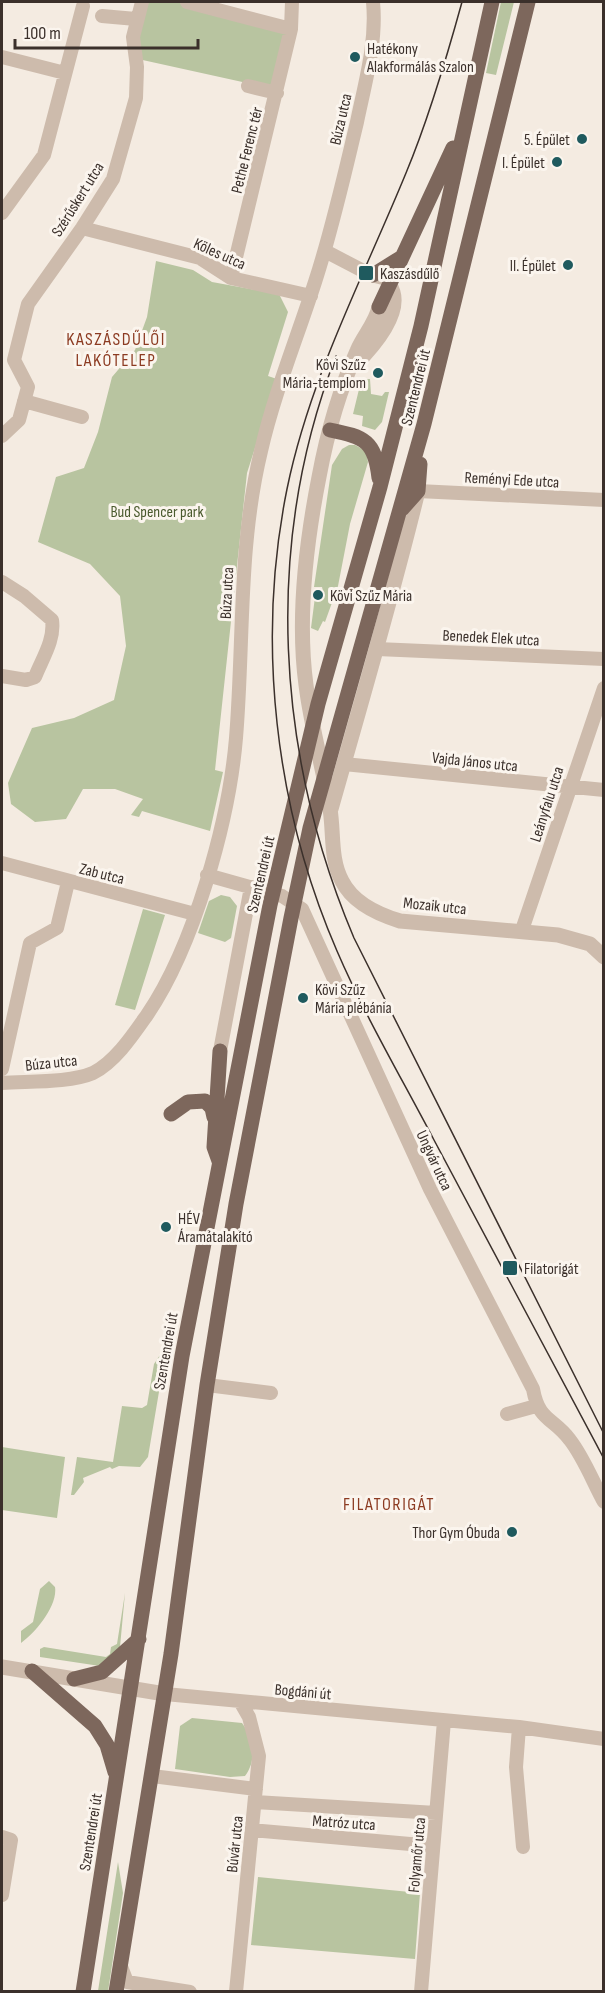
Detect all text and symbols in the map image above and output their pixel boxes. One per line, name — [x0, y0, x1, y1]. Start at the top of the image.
scale bar — [15, 12, 198, 50]
text: 100 m — [24, 23, 61, 44]
place label: Hatékony Alakformálás Szalon — [366, 40, 474, 77]
marker: Hatékony Alakformálás Szalon — [348, 50, 362, 64]
street label: Búza utca — [326, 92, 357, 147]
street label: Pethe Ferenc tér — [228, 105, 267, 196]
place label: 5. Épület — [524, 131, 570, 150]
marker: 5. Épület — [575, 132, 589, 146]
place label: I. Épület — [502, 154, 545, 173]
marker: I. Épület — [550, 155, 564, 169]
street label: Szérűskert utca — [48, 159, 109, 240]
street label: Köles utca — [190, 234, 248, 274]
place label: II. Épület — [510, 257, 556, 276]
marker: II. Épület — [561, 258, 575, 272]
marker: Kaszásdűlő — [357, 264, 375, 282]
place label: Kaszásdűlő — [380, 265, 439, 284]
district label: KASZÁSDŰLŐI LAKÓTELEP — [66, 329, 166, 371]
street label: Szentendrei út — [398, 347, 435, 428]
place label: Kövi Szűz Mária-templom — [283, 356, 366, 393]
marker: Kövi Szűz Mária-templom — [371, 366, 385, 380]
street label: Reményi Ede utca — [464, 469, 560, 492]
park label: Bud Spencer park — [110, 503, 204, 522]
street label: Búza utca — [217, 567, 238, 620]
place label: Kövi Szűz Mária — [330, 587, 412, 606]
marker: Kövi Szűz Mária — [311, 588, 325, 602]
street label: Benedek Elek utca — [442, 626, 540, 651]
street label: Vajda János utca — [431, 749, 519, 776]
street label: Leányfalu utca — [526, 764, 569, 845]
street label: Szentendrei út — [243, 834, 280, 915]
street label: Zab utca — [77, 860, 126, 889]
street label: Mozaik utca — [402, 894, 467, 919]
place label: Kövi Szűz Mária plébánia — [315, 981, 392, 1018]
marker: Kövi Szűz Mária plébánia — [296, 991, 310, 1005]
street label: Búza utca — [24, 1051, 78, 1076]
street label: Ungvár utca — [412, 1128, 456, 1194]
place label: HÉV Áramátalakító — [177, 1210, 253, 1247]
marker: HÉV Áramátalakító — [159, 1220, 173, 1234]
marker: Filatorigát — [501, 1259, 519, 1277]
place label: Filatorigát — [524, 1260, 579, 1279]
street label: Szentendrei út — [150, 1311, 183, 1391]
district label: FILATORIGÁT — [343, 1494, 435, 1515]
place label: Thor Gym Óbuda — [412, 1524, 500, 1543]
marker: Thor Gym Óbuda — [505, 1525, 519, 1539]
street label: Bogdáni út — [274, 1681, 332, 1704]
street label: Szentendrei út — [76, 1792, 107, 1872]
street label: Matróz utca — [312, 1812, 376, 1835]
street label: Búvár utca — [223, 1815, 248, 1873]
street label: Folyamőr utca — [405, 1817, 430, 1894]

